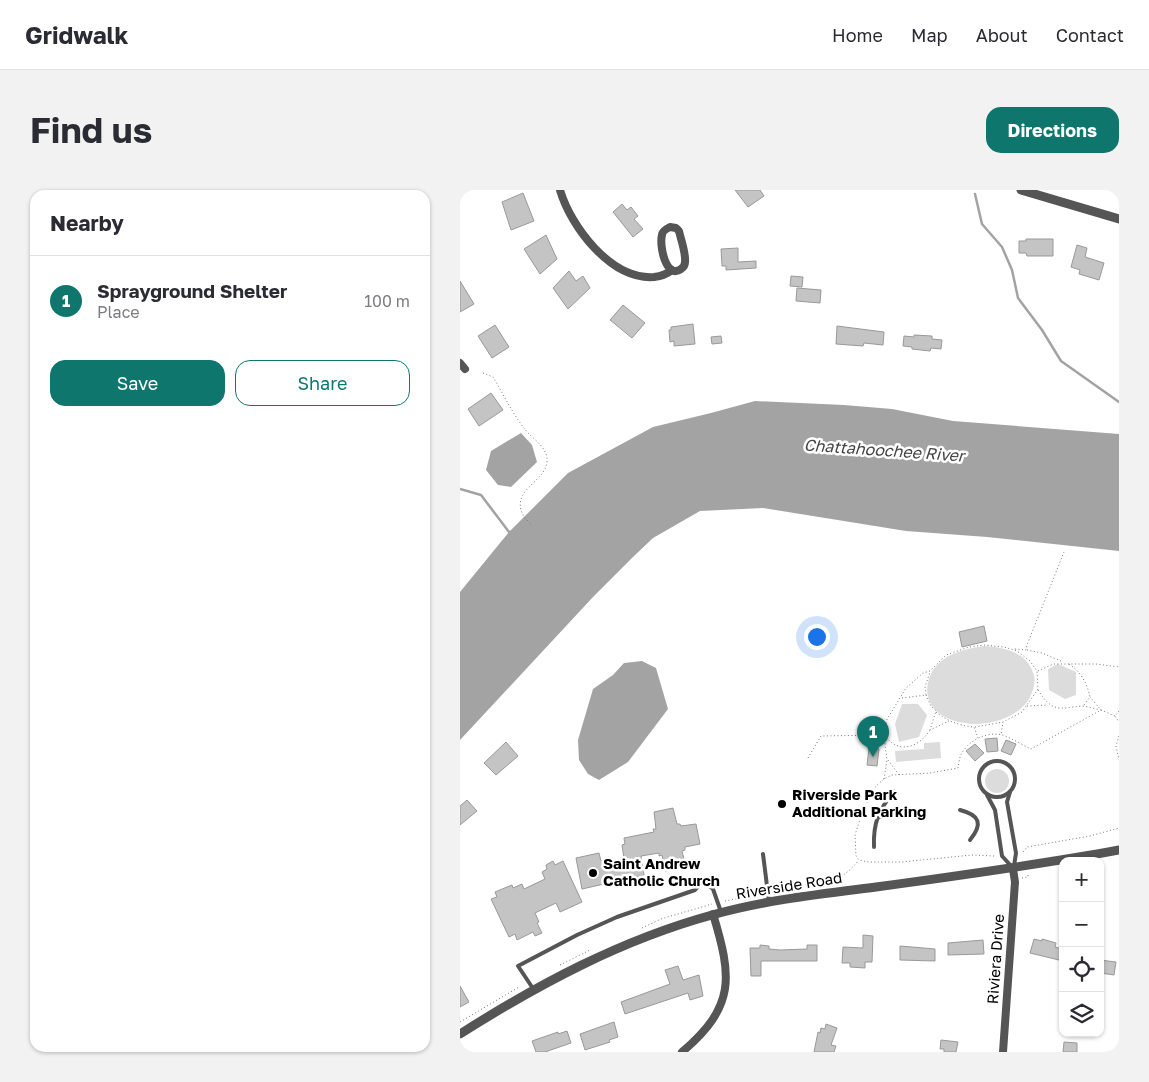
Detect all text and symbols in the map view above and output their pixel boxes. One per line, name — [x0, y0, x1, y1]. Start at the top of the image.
text: Gridwalk — [25, 20, 129, 49]
text: Home — [832, 24, 883, 46]
text: Map — [911, 24, 948, 46]
text: About — [976, 24, 1028, 46]
text: Contact — [1056, 24, 1124, 46]
button: Directions — [986, 107, 1119, 153]
text: Find us — [30, 109, 152, 151]
text: Nearby — [50, 210, 124, 236]
text: Sprayground Shelter — [97, 279, 287, 302]
text: 1 — [62, 291, 70, 311]
text: 100 m — [364, 291, 410, 311]
text: Place — [97, 302, 140, 322]
button: Save — [50, 360, 225, 406]
button: Share — [235, 360, 410, 406]
water label: Chattahoochee River — [803, 434, 968, 466]
your location — [804, 624, 830, 650]
pin: 1 — [857, 716, 889, 757]
place label: Riverside Park Additional Parking — [792, 785, 926, 820]
marker: Riverside Park Additional Parking — [776, 798, 788, 810]
place label: Saint Andrew Catholic Church — [603, 854, 720, 889]
map controls — [1059, 857, 1104, 1037]
button: + — [1059, 857, 1104, 902]
marker: Saint Andrew Catholic Church — [587, 867, 599, 879]
street label: Riverside Road — [734, 868, 843, 902]
button: − — [1059, 902, 1104, 947]
street label: Riviera Drive — [983, 913, 1007, 1005]
button: locate — [1059, 947, 1104, 992]
button: layers — [1059, 992, 1104, 1037]

